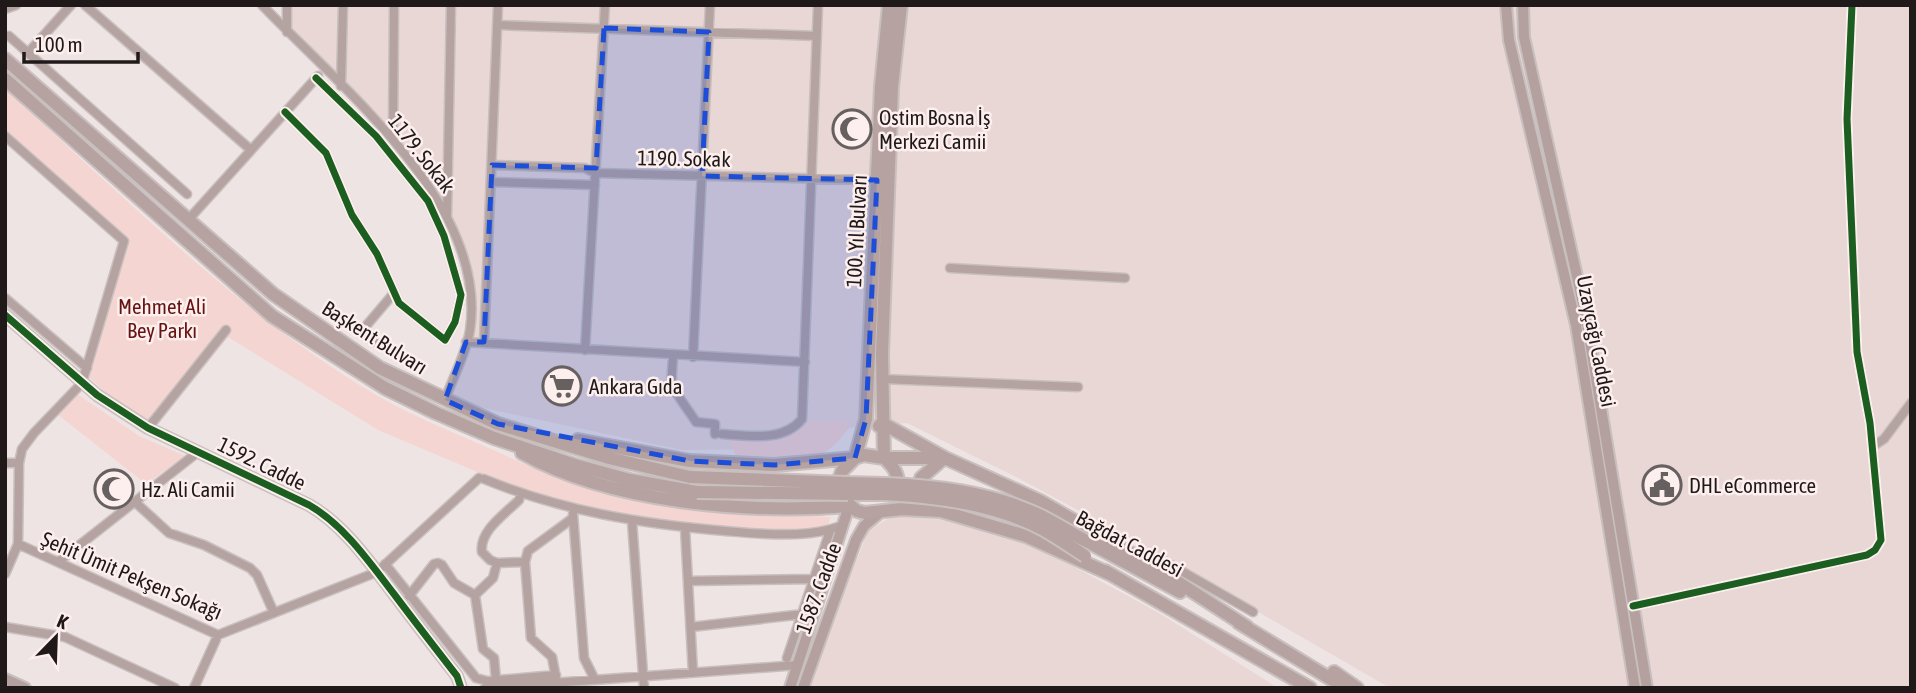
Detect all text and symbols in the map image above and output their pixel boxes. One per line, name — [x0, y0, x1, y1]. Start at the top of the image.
scale bar — [24, 21, 138, 65]
text: 100 m — [35, 32, 83, 56]
place label: Ostim Bosna İş Merkezi Camii — [879, 105, 990, 153]
mosque icon: Ostim Bosna İş Merkezi Camii — [831, 108, 873, 150]
street label: 1179. Sokak — [384, 109, 460, 197]
street label: 1190. Sokak — [637, 145, 731, 171]
street label: 100. Yıl Bulvarı — [841, 174, 871, 288]
street label: Uzayçağı Caddesi — [1572, 273, 1622, 409]
park label: Mehmet Ali Bey Parkı — [118, 294, 206, 342]
street label: Başkent Bulvarı — [318, 295, 432, 379]
supermarket icon: Ankara Gıda — [541, 365, 583, 407]
place label: Ankara Gıda — [589, 374, 683, 398]
street label: 1592. Cadde — [214, 431, 310, 495]
public building icon: DHL eCommerce — [1641, 464, 1683, 506]
mosque icon: Hz. Ali Camii — [93, 468, 135, 510]
place label: DHL eCommerce — [1689, 473, 1816, 497]
place label: Hz. Ali Camii — [141, 477, 235, 501]
street label: Bağdat Caddesi — [1072, 505, 1188, 581]
street label: Şehit Ümit Pekşen Sokağı — [38, 526, 226, 624]
street label: 1587. Cadde — [791, 539, 845, 637]
north arrow — [21, 602, 91, 672]
text: K — [54, 609, 72, 634]

